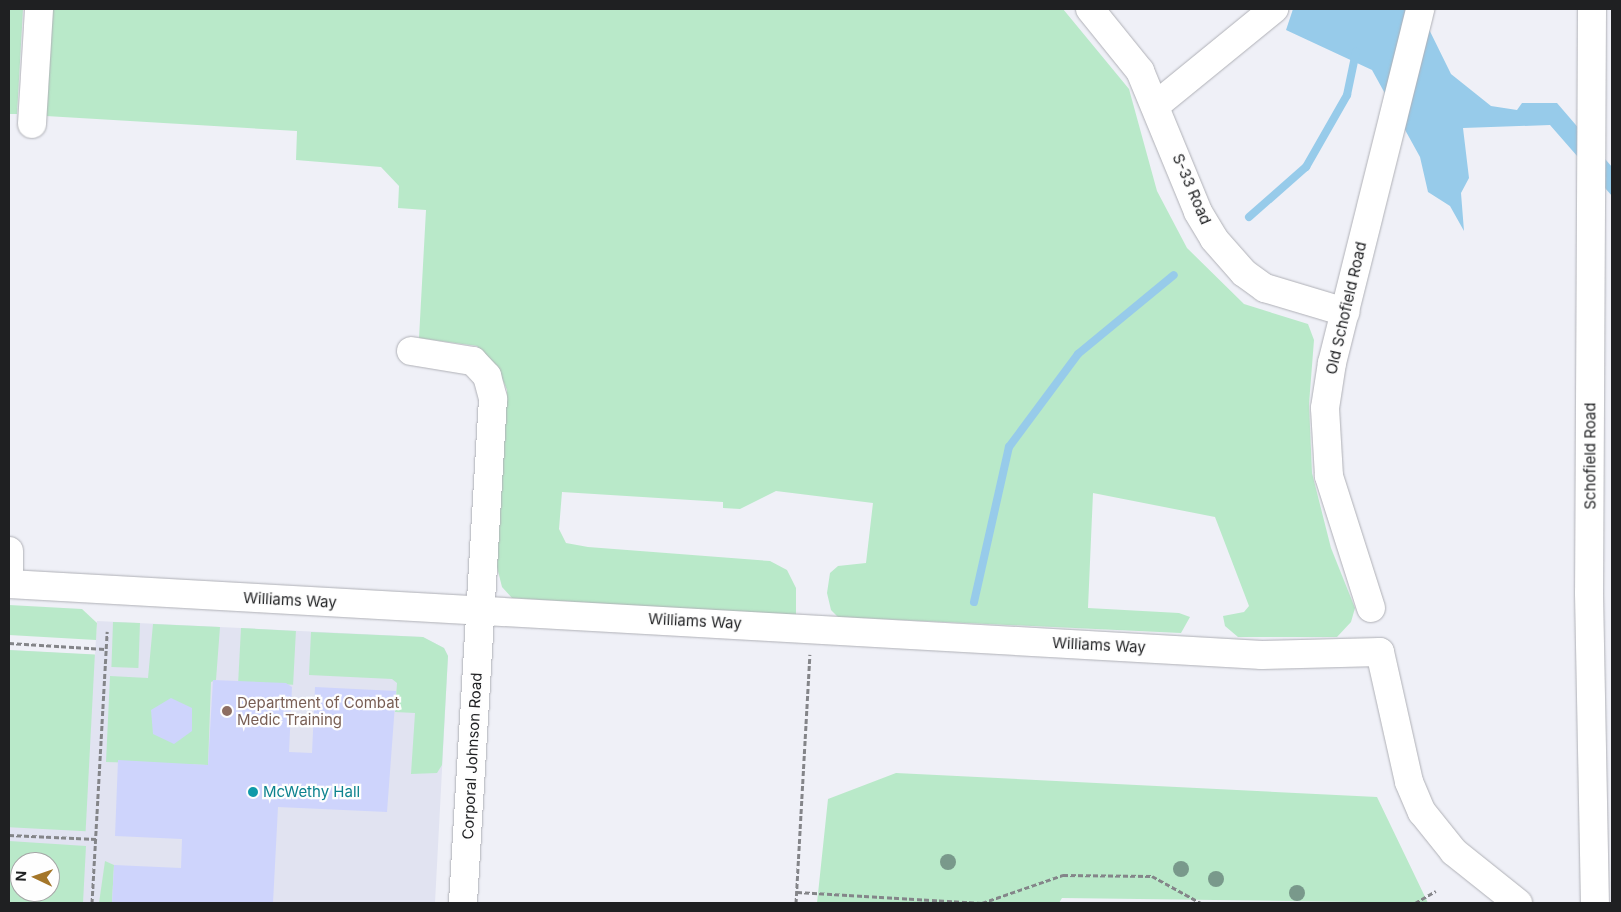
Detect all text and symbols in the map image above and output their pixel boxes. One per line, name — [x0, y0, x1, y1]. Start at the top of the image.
street label: S-33 Road — [1169, 151, 1215, 227]
street label: Old Schofield Road — [1322, 240, 1370, 376]
street label: Schofield Road — [1581, 402, 1599, 510]
street label: Williams Way — [243, 589, 337, 611]
street label: Williams Way — [648, 610, 742, 632]
street label: Williams Way — [1052, 634, 1146, 656]
street label: Corporal Johnson Road — [459, 672, 485, 840]
place label: Department of Combat Medic Training — [237, 693, 400, 728]
marker: Department of Combat Medic Training — [221, 705, 233, 717]
place label: McWethy Hall — [263, 783, 360, 801]
marker: McWethy Hall — [247, 786, 259, 798]
north arrow — [10, 852, 60, 902]
text: N — [12, 870, 29, 882]

